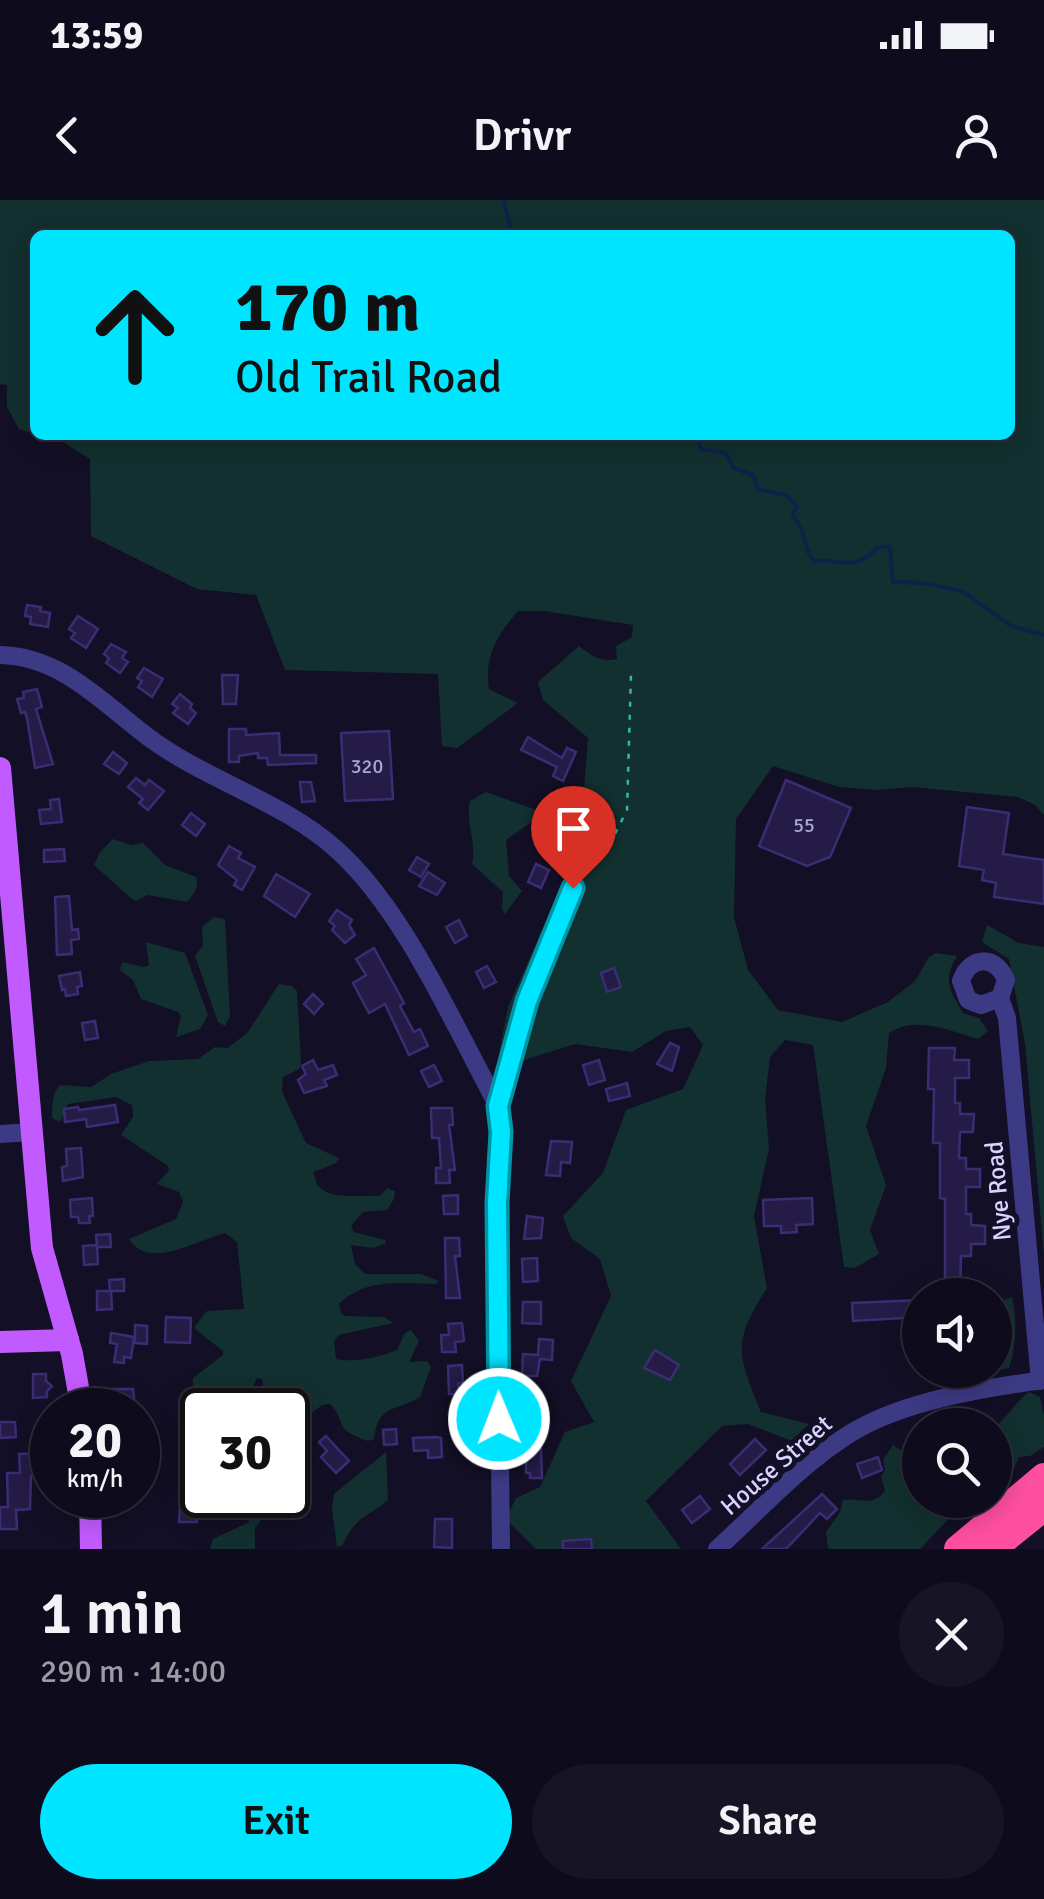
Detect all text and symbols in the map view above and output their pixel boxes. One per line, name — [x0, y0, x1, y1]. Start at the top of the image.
text: 13:59 — [50, 12, 143, 59]
icon: back — [40, 108, 95, 163]
text: Drivr — [473, 108, 571, 163]
icon: person — [949, 108, 1004, 163]
text: 170 m — [235, 264, 420, 350]
icon: ahead — [70, 270, 200, 400]
text: Old Trail Road — [235, 350, 502, 405]
house number: 320 — [351, 754, 383, 779]
pin — [531, 786, 616, 889]
icon: arrive — [546, 801, 601, 856]
house number: 55 — [793, 813, 815, 838]
street label: Nye Road — [978, 1140, 1018, 1242]
map controls — [902, 1278, 1012, 1518]
button: sound — [902, 1278, 1012, 1388]
position arrow — [447, 1367, 551, 1471]
speed limit sign: 30 — [180, 1388, 310, 1518]
street label: House Street — [714, 1408, 838, 1522]
button: search — [902, 1408, 1012, 1518]
text: 20 — [68, 1410, 122, 1472]
text: km/h — [67, 1463, 123, 1494]
text: 1 min — [40, 1577, 184, 1651]
button: close — [899, 1582, 1004, 1687]
text: 290 m · 14:00 — [40, 1652, 226, 1691]
button: Exit — [40, 1764, 512, 1879]
button: Share — [532, 1764, 1004, 1879]

